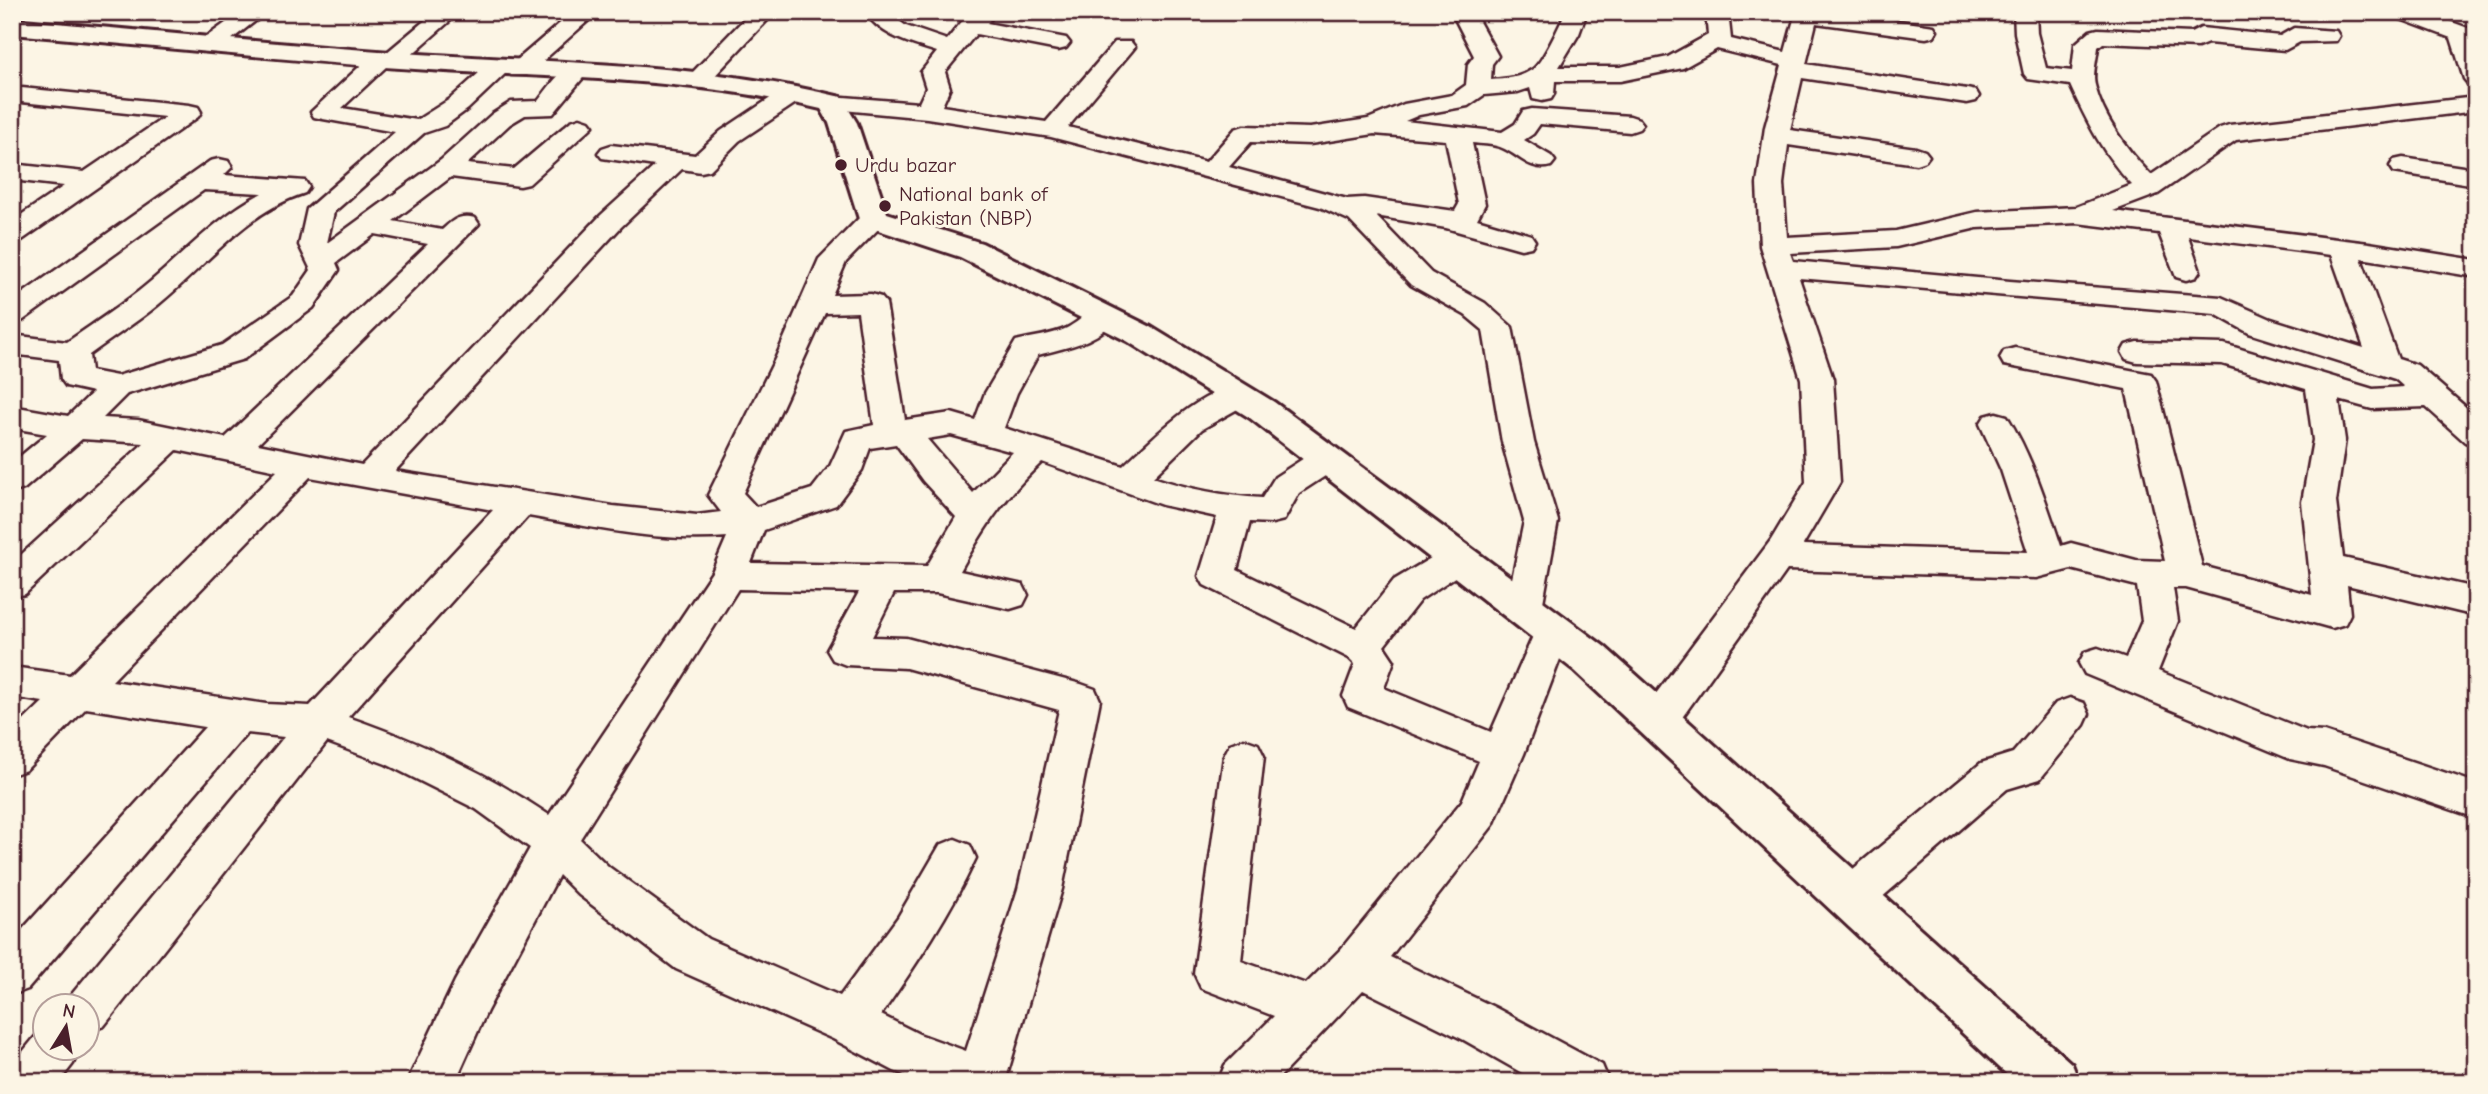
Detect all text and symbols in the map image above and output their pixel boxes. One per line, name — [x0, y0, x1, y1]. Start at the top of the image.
place label: Urdu bazar — [855, 153, 957, 177]
marker: Urdu bazar — [833, 157, 849, 173]
place label: National bank of Pakistan (NBP) — [899, 182, 1048, 230]
marker: National bank of Pakistan (NBP) — [877, 198, 893, 214]
north arrow — [32, 992, 102, 1062]
text: N — [61, 999, 77, 1023]

